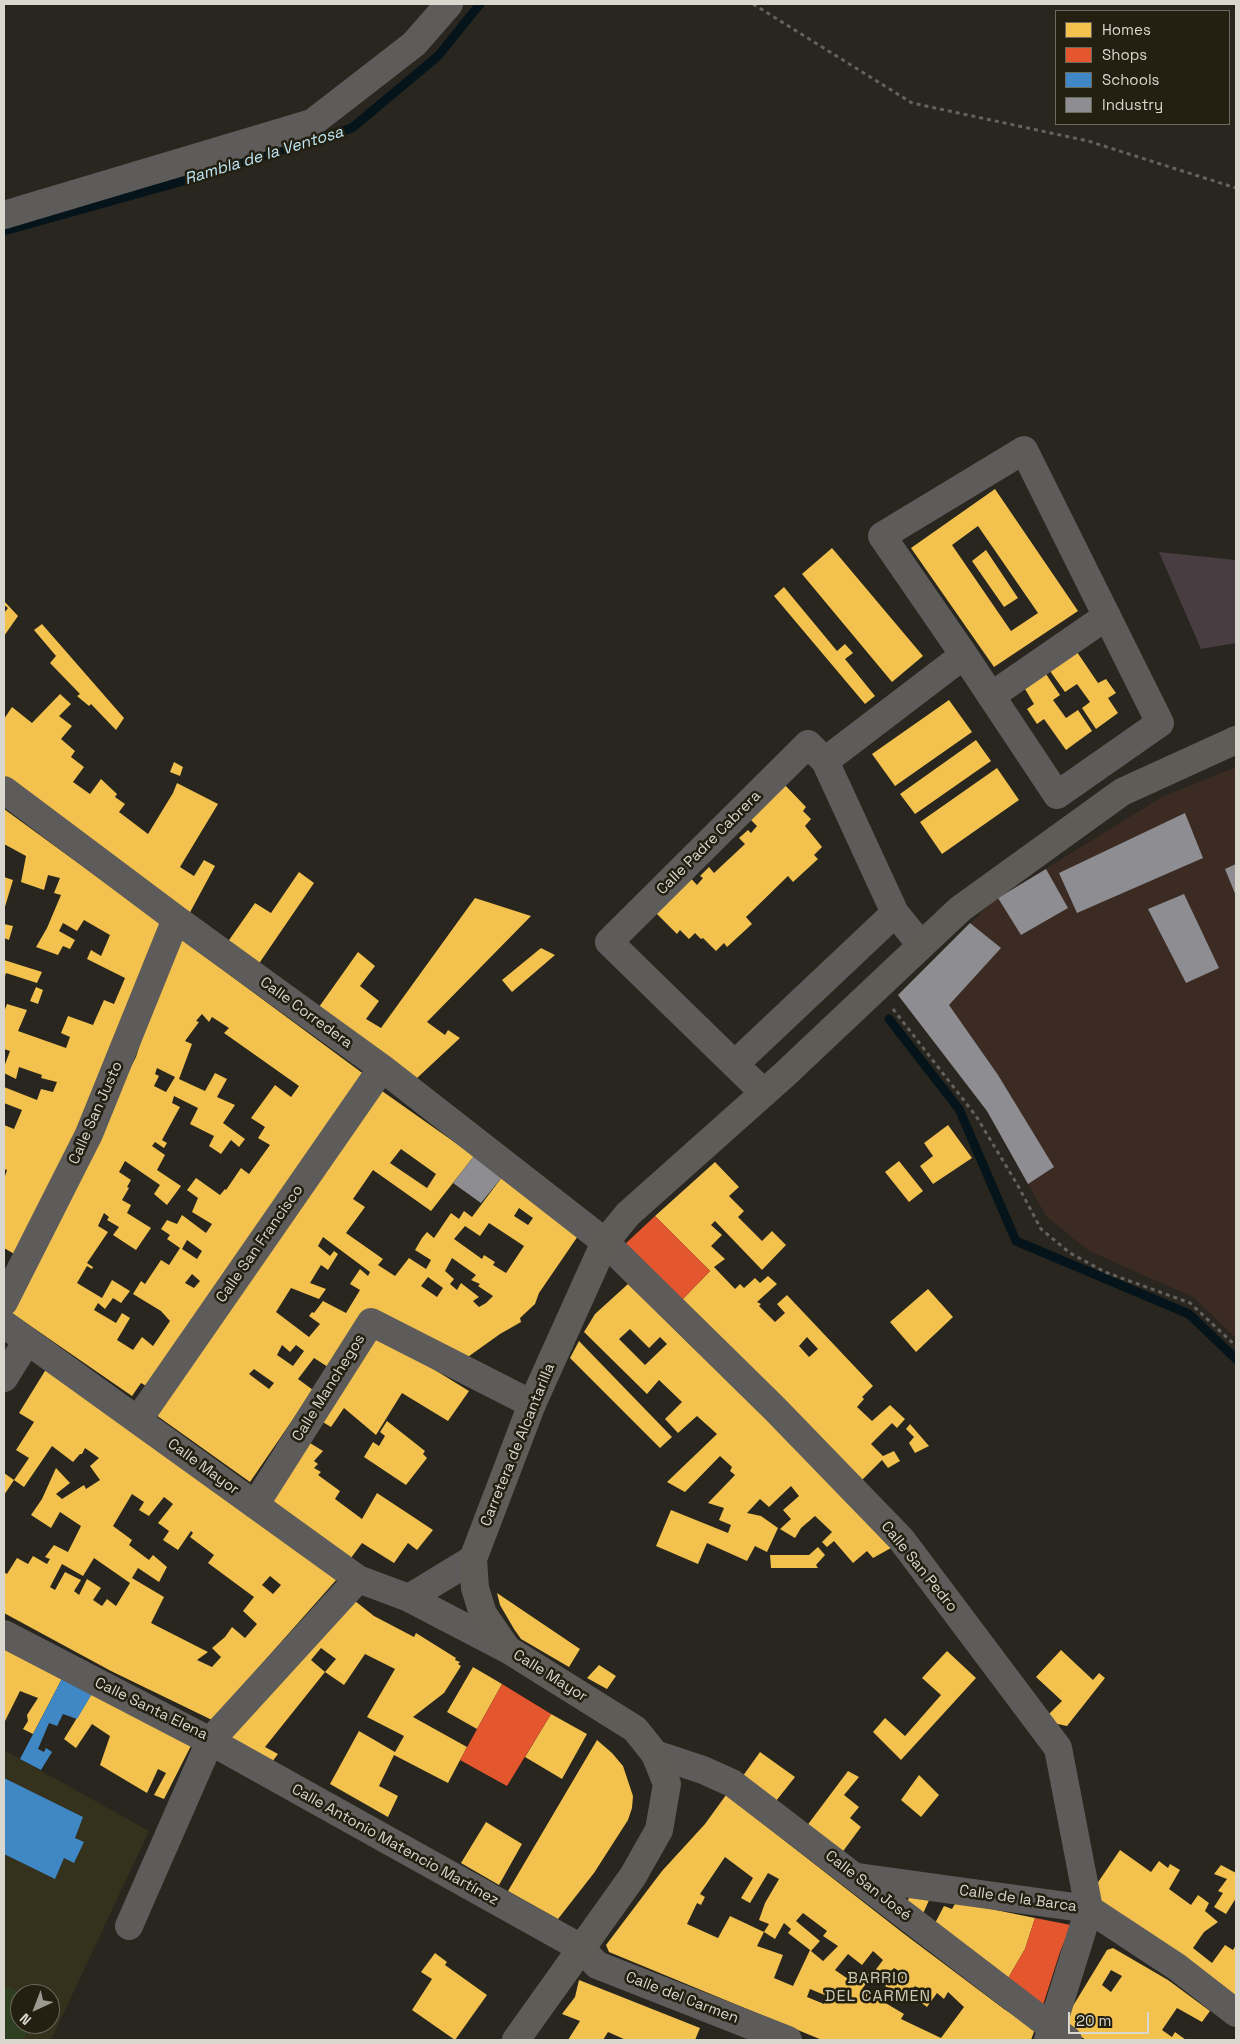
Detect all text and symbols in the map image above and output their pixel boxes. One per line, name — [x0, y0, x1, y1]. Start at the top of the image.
legend — [1055, 10, 1230, 125]
text: Homes — [1102, 20, 1151, 39]
text: Shops — [1102, 45, 1147, 64]
text: Schools — [1102, 70, 1159, 89]
text: Industry — [1102, 95, 1163, 114]
water label: Rambla de la Ventosa — [182, 123, 346, 189]
street label: Calle Padre Cabrera — [653, 787, 765, 899]
street label: Calle Corredera — [256, 973, 356, 1053]
street label: Calle San Justo — [65, 1059, 127, 1167]
street label: Calle San Francisco — [213, 1182, 307, 1306]
street label: Calle Manchegos — [289, 1331, 369, 1445]
street label: Carretera de Alcantarilla — [477, 1361, 559, 1529]
street label: Calle Mayor — [164, 1435, 242, 1499]
street label: Calle San Pedro — [877, 1518, 961, 1616]
street label: Calle Mayor — [510, 1646, 590, 1706]
street label: Calle Santa Elena — [92, 1674, 210, 1744]
street label: Calle Antonio Matencio Martínez — [288, 1780, 502, 1910]
street label: Calle San José — [822, 1847, 914, 1925]
street label: Calle de la Barca — [958, 1882, 1078, 1916]
street label: Calle del Carmen — [623, 1968, 741, 2028]
district label: BARRIO DEL CARMEN — [824, 1969, 932, 2007]
north arrow — [10, 1984, 60, 2034]
scale bar — [1070, 2002, 1151, 2034]
text: N — [16, 2009, 35, 2029]
text: 20 m — [1076, 2011, 1111, 2030]

